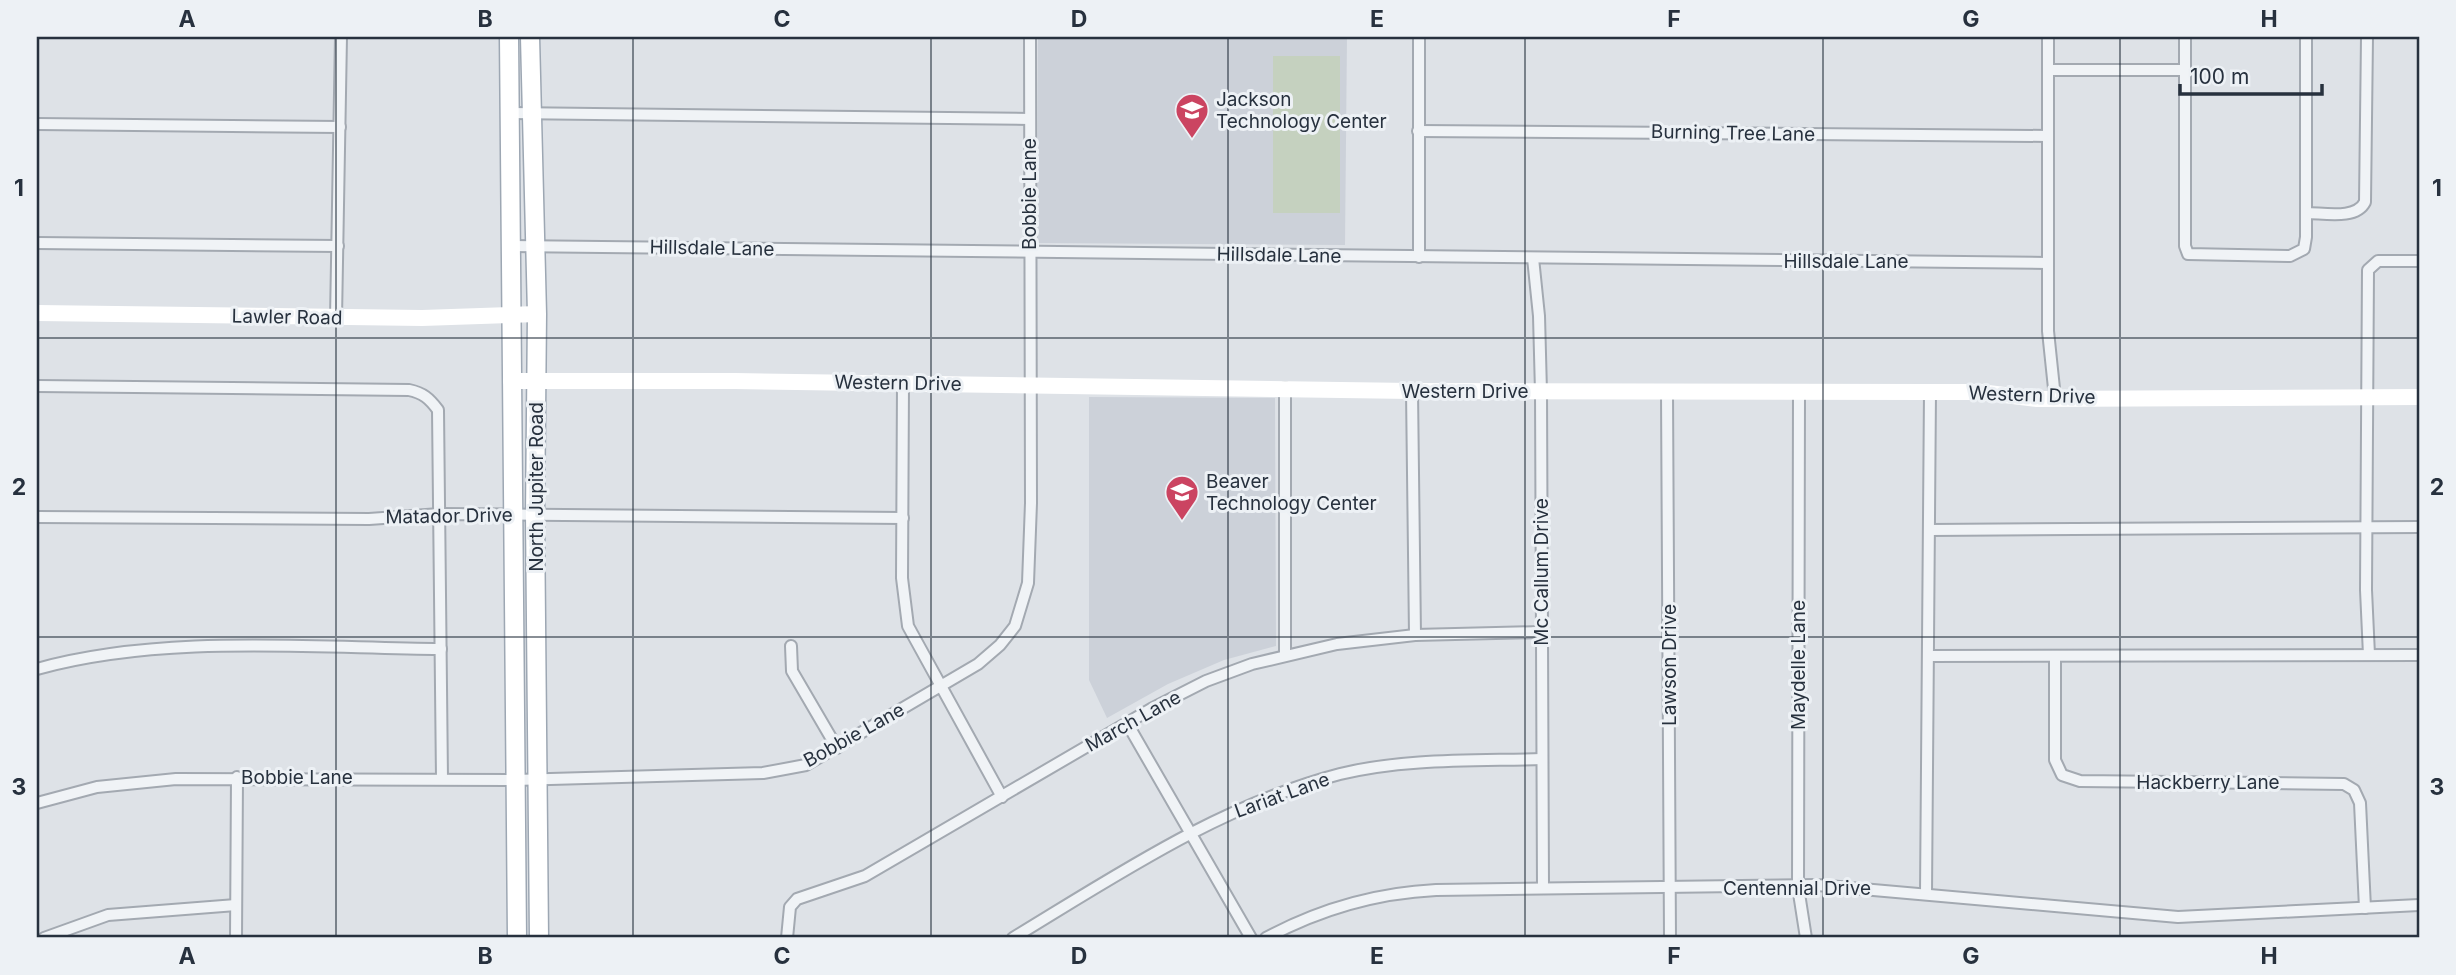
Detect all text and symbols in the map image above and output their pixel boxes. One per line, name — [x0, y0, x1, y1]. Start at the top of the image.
text: A — [178, 5, 196, 33]
text: B — [477, 5, 493, 33]
text: C — [773, 5, 791, 33]
text: D — [1071, 5, 1087, 33]
text: E — [1370, 5, 1384, 33]
text: F — [1667, 5, 1681, 33]
text: G — [1962, 5, 1980, 33]
text: H — [2260, 5, 2278, 33]
scale bar — [2180, 52, 2321, 96]
text: 100 m — [2190, 64, 2249, 89]
place label: Jackson Technology Center — [1216, 88, 1387, 133]
school or university icon: Jackson Technology Center — [1173, 91, 1211, 140]
street label: Burning Tree Lane — [1651, 120, 1815, 146]
street label: Bobbie Lane — [1018, 138, 1041, 250]
text: 1 — [14, 174, 24, 202]
text: 1 — [2432, 174, 2442, 202]
street label: Hillsdale Lane — [649, 235, 775, 261]
street label: Hillsdale Lane — [1216, 242, 1342, 268]
street label: Hillsdale Lane — [1784, 250, 1909, 273]
street label: Lawler Road — [231, 305, 343, 329]
street label: Western Drive — [834, 370, 962, 396]
street label: Western Drive — [1401, 380, 1529, 403]
street label: Western Drive — [1968, 381, 2096, 409]
street label: North Jupiter Road — [525, 402, 548, 572]
place label: Beaver Technology Center — [1206, 470, 1377, 515]
text: 2 — [12, 473, 26, 501]
school or university icon: Beaver Technology Center — [1163, 473, 1201, 522]
text: 2 — [2430, 473, 2444, 501]
street label: Mc Callum Drive — [1530, 498, 1553, 646]
street label: Matador Drive — [385, 503, 513, 529]
street label: Maydelle Lane — [1787, 600, 1810, 730]
street label: Lawson Drive — [1658, 604, 1681, 726]
street label: March Lane — [1081, 685, 1185, 757]
street label: Bobbie Lane — [800, 698, 908, 772]
street label: Bobbie Lane — [241, 766, 353, 789]
street label: Lariat Lane — [1231, 767, 1333, 823]
street label: Hackberry Lane — [2136, 771, 2280, 794]
text: 3 — [12, 773, 26, 801]
text: 3 — [2430, 773, 2444, 801]
street label: Centennial Drive — [1723, 877, 1871, 900]
text: A — [178, 942, 196, 970]
text: B — [477, 942, 493, 970]
text: C — [773, 942, 791, 970]
text: D — [1071, 942, 1087, 970]
text: E — [1370, 942, 1384, 970]
text: F — [1667, 942, 1681, 970]
text: G — [1962, 942, 1980, 970]
text: H — [2260, 942, 2278, 970]

